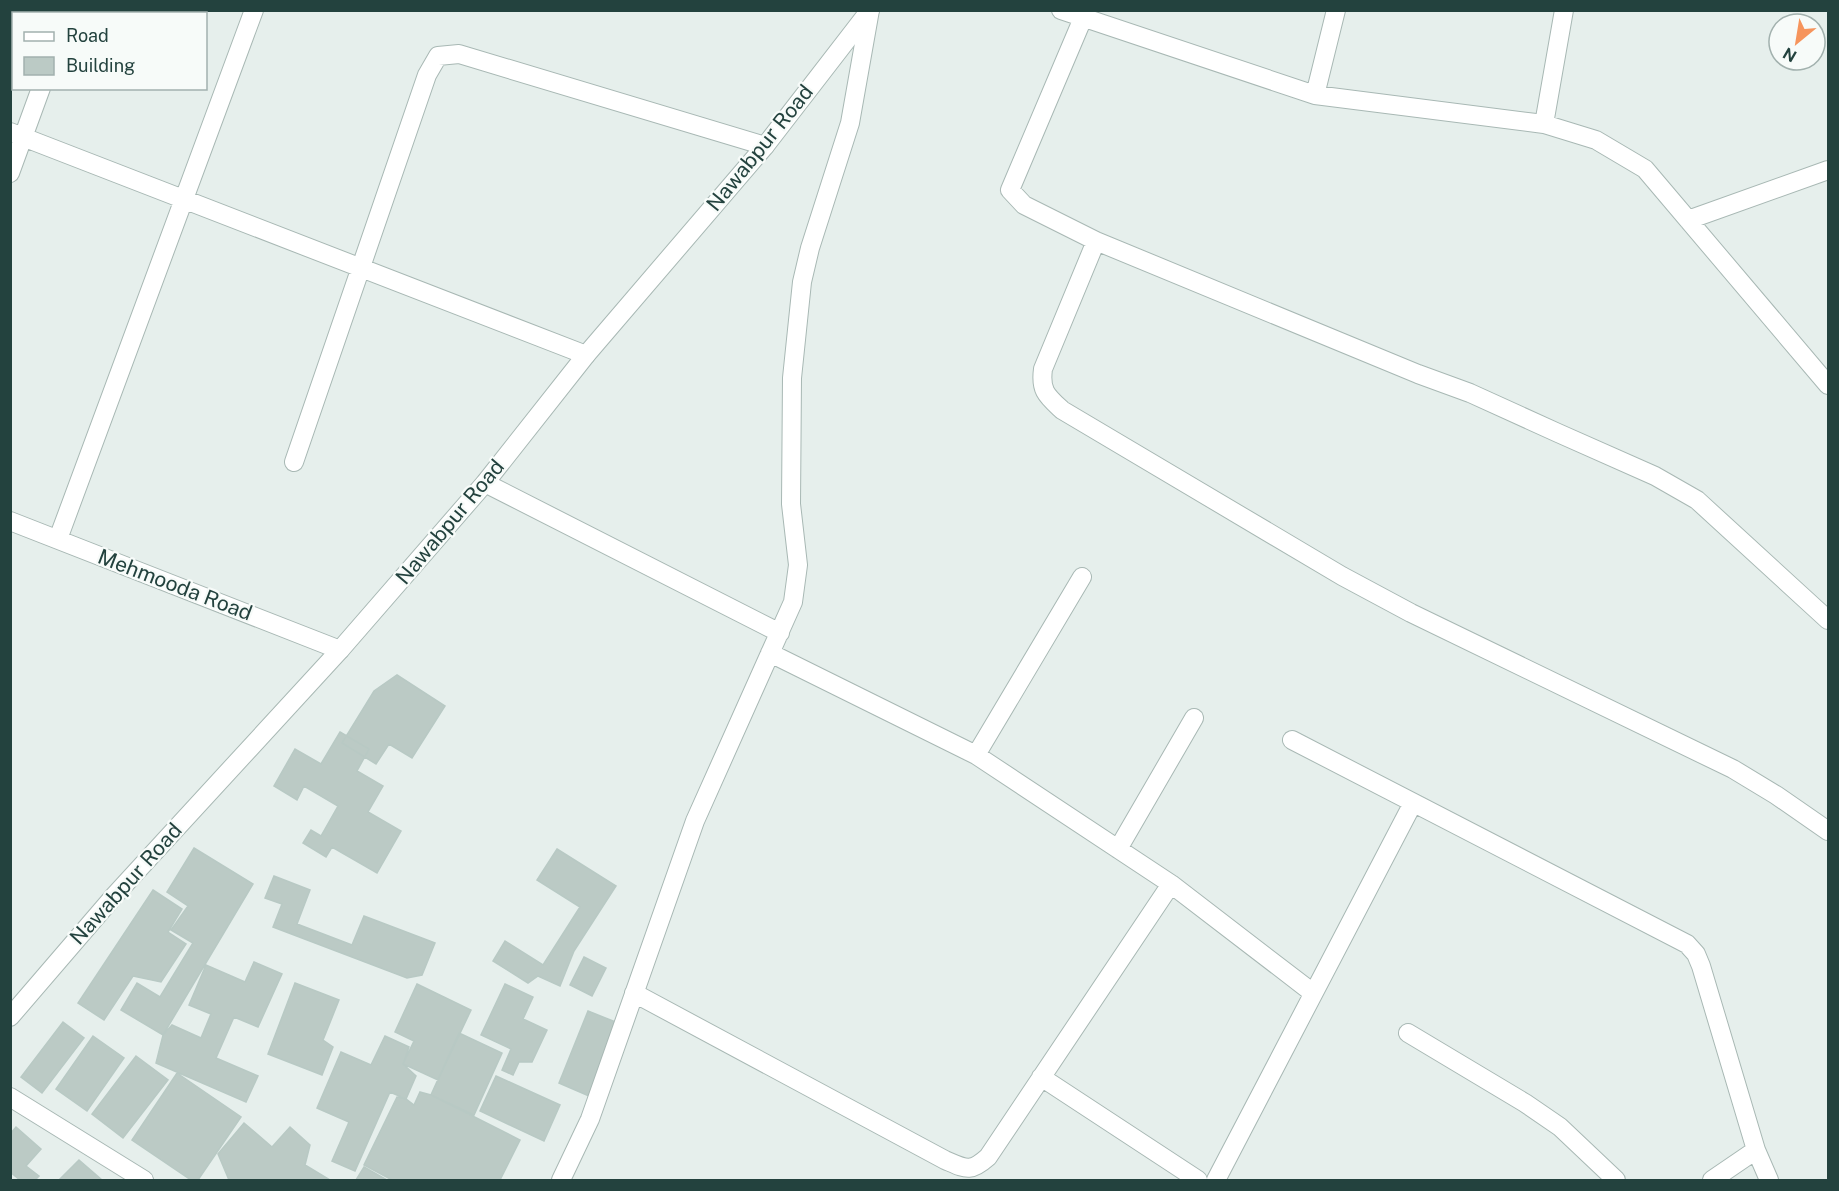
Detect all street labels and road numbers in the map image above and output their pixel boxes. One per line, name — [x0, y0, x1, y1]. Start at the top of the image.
street label: Nawabpur Road — [701, 80, 818, 216]
street label: Nawabpur Road — [390, 454, 509, 589]
street label: Mehmooda Road — [94, 544, 256, 625]
street label: Nawabpur Road — [64, 818, 187, 950]

